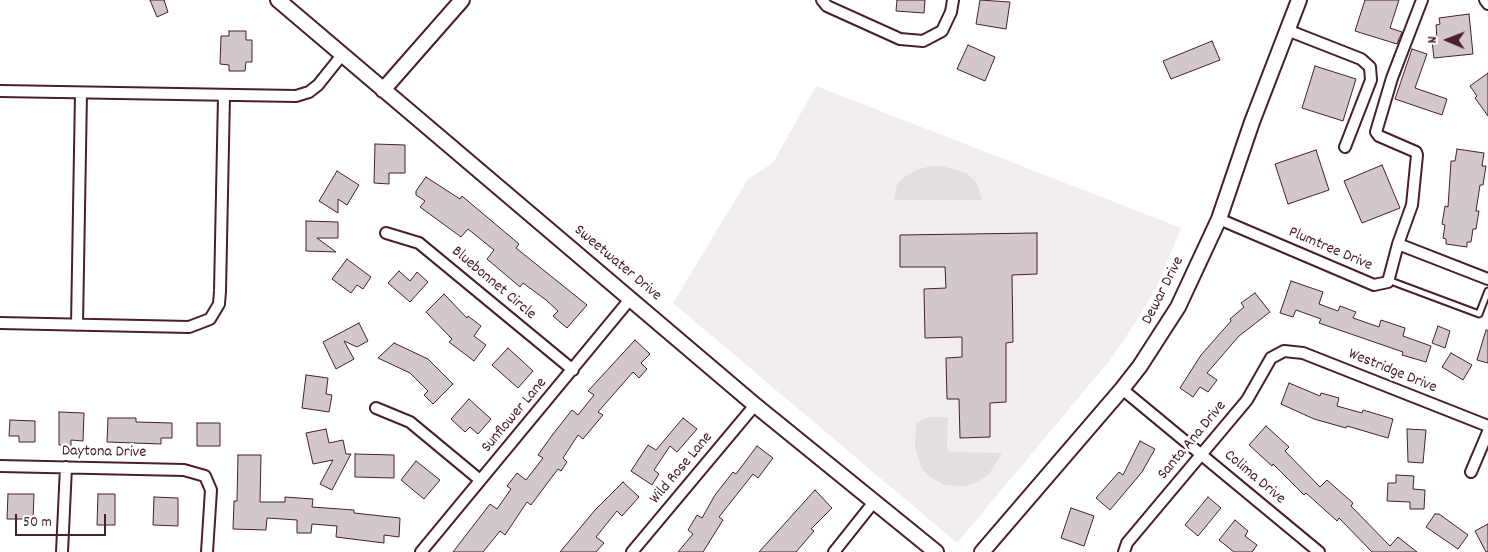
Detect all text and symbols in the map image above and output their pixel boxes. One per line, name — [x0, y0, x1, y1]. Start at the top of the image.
north arrow — [1423, 15, 1473, 65]
text: N — [1423, 36, 1443, 43]
street label: Sweetwater Drive — [569, 222, 665, 306]
street label: Plumtree Drive — [1285, 224, 1375, 276]
street label: Bluebonnet Circle — [447, 243, 539, 325]
street label: Dewar Drive — [1139, 254, 1189, 328]
street label: Westridge Drive — [1345, 346, 1439, 398]
street label: Sunflower Lane — [478, 375, 552, 457]
street label: Santa Ana Drive — [1154, 398, 1232, 484]
street label: Wild Rose Lane — [646, 429, 718, 509]
street label: Daytona Drive — [62, 443, 146, 463]
street label: Colima Drive — [1219, 447, 1289, 509]
scale bar — [18, 504, 109, 536]
text: 50 m — [23, 512, 52, 534]

